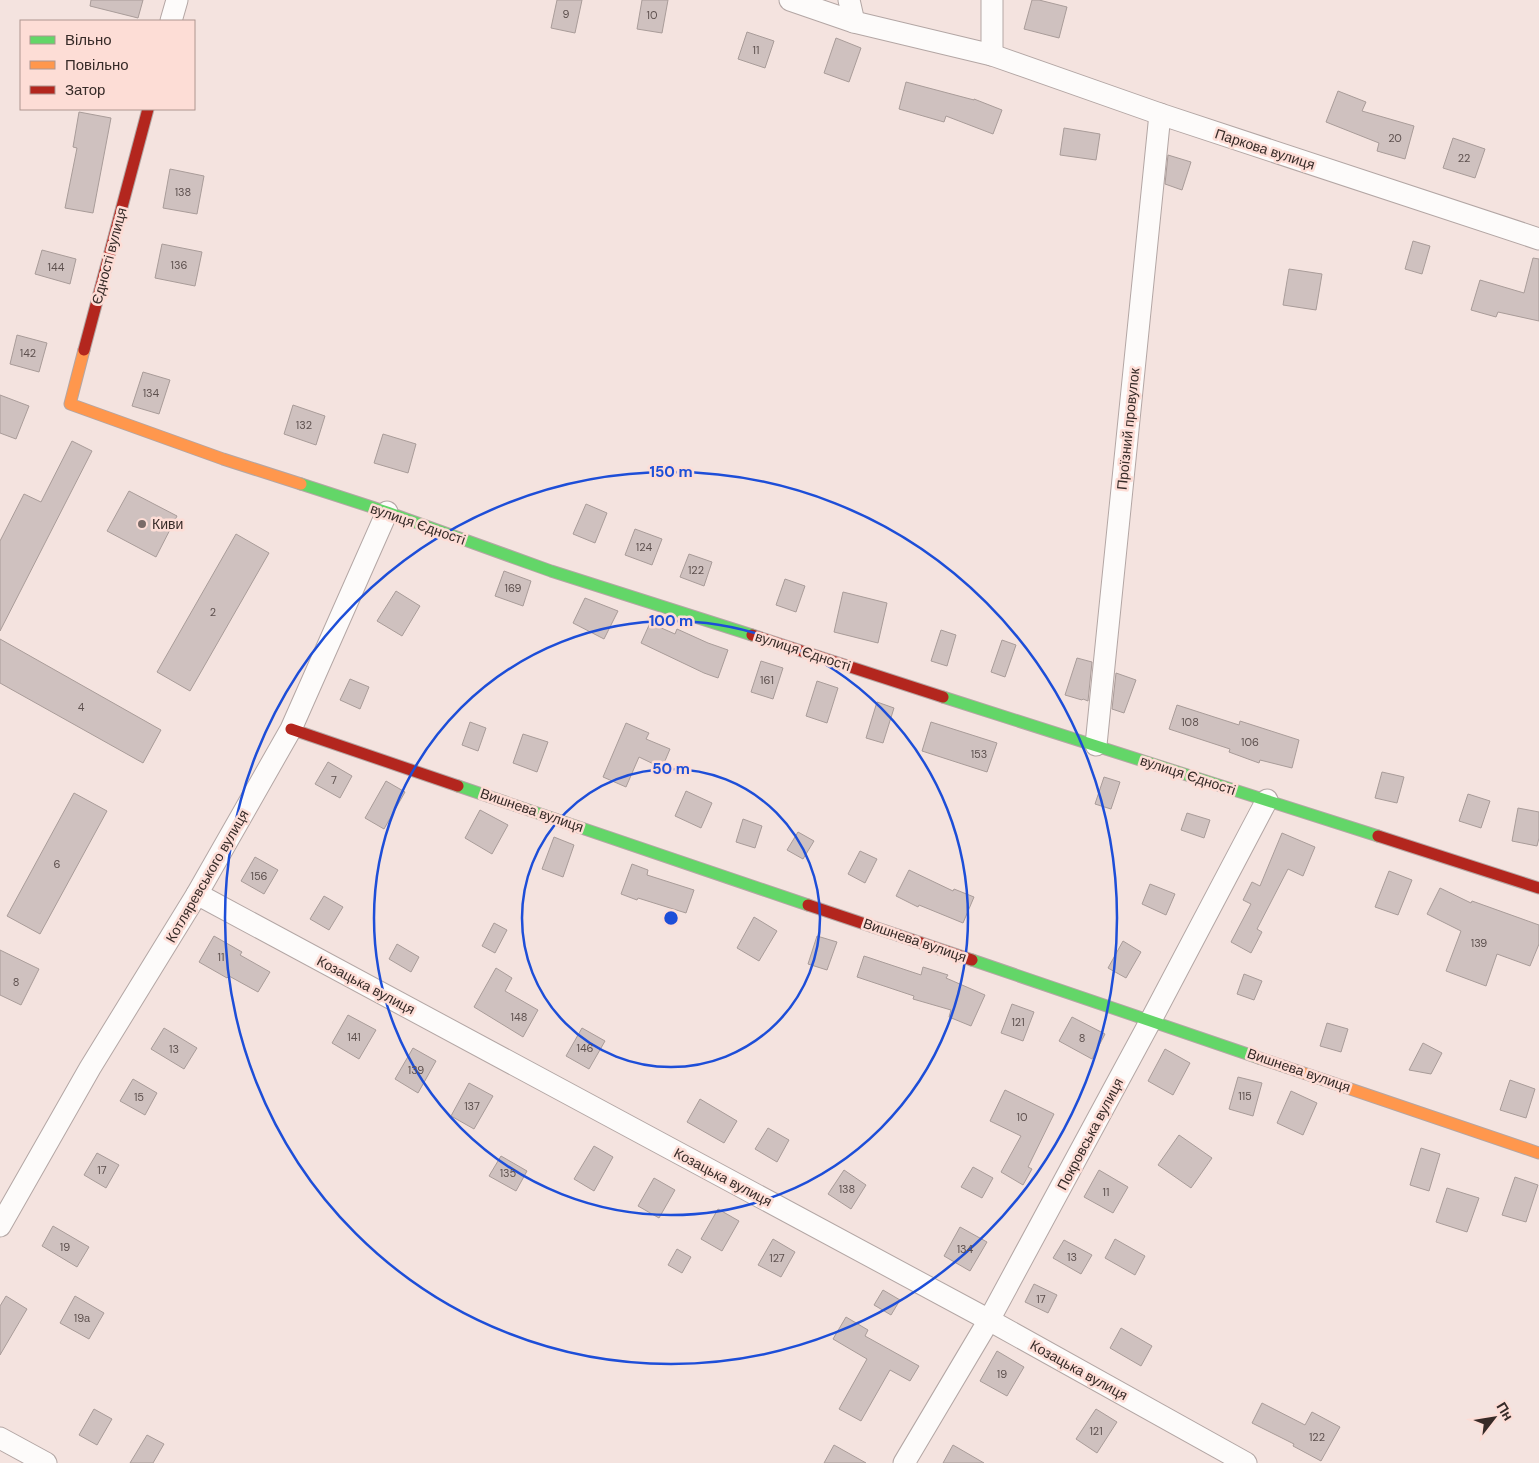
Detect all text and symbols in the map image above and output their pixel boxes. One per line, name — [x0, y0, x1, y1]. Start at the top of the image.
house number: 9 — [563, 7, 570, 21]
house number: 10 — [647, 8, 657, 22]
legend — [20, 20, 195, 110]
text: Вільно — [65, 30, 112, 50]
house number: 11 — [753, 43, 759, 57]
text: Повільно — [65, 55, 129, 75]
text: Затор — [65, 80, 105, 100]
street label: Паркова вулиця — [1213, 124, 1317, 174]
house number: 20 — [1388, 131, 1402, 145]
house number: 22 — [1458, 151, 1470, 165]
house number: 138 — [175, 185, 191, 199]
street label: Єдності вулиця — [87, 206, 131, 306]
house number: 136 — [171, 258, 188, 272]
house number: 144 — [48, 260, 65, 274]
house number: 142 — [20, 346, 36, 360]
street label: Проїзний провулок — [1113, 366, 1143, 491]
house number: 134 — [143, 386, 160, 400]
house number: 132 — [296, 418, 312, 432]
text: 150 m — [650, 462, 693, 482]
street label: вулиця Єдності — [368, 499, 468, 549]
place label: Киви — [152, 515, 183, 533]
marker: Киви — [136, 518, 148, 530]
house number: 124 — [636, 540, 652, 554]
house number: 122 — [688, 563, 704, 577]
house number: 169 — [504, 581, 522, 595]
house number: 2 — [210, 605, 216, 619]
text: 100 m — [649, 611, 693, 631]
street label: вулиця Єдності — [753, 627, 853, 675]
house number: 161 — [760, 673, 774, 687]
house number: 4 — [78, 700, 85, 714]
house number: 108 — [1181, 715, 1199, 729]
house number: 106 — [1241, 735, 1259, 749]
house number: 153 — [971, 747, 987, 761]
street label: вулиця Єдності — [1138, 751, 1238, 799]
text: 50 m — [652, 759, 690, 779]
house number: 7 — [331, 773, 337, 787]
street label: Вишнева вулиця — [478, 784, 586, 836]
street label: Котляревського вулиця — [162, 806, 252, 946]
house number: 6 — [54, 857, 61, 871]
house number: 156 — [250, 869, 268, 883]
centre of rings — [662, 909, 680, 927]
street label: Вишнева вулиця — [861, 914, 969, 966]
house number: 139 — [1471, 936, 1487, 950]
house number: 11 — [218, 950, 224, 964]
street label: Козацька вулиця — [314, 952, 418, 1018]
house number: 8 — [13, 975, 19, 989]
house number: 148 — [511, 1010, 527, 1024]
house number: 121 — [1011, 1015, 1025, 1029]
house number: 141 — [347, 1030, 361, 1044]
house number: 8 — [1079, 1031, 1085, 1045]
house number: 146 — [576, 1041, 594, 1055]
house number: 13 — [169, 1042, 179, 1056]
street label: Вишнева вулиця — [1245, 1044, 1353, 1096]
house number: 139 — [408, 1063, 424, 1077]
street label: Покровська вулиця — [1053, 1075, 1127, 1193]
house number: 115 — [1238, 1089, 1252, 1103]
house number: 15 — [134, 1090, 144, 1104]
house number: 137 — [464, 1099, 480, 1113]
house number: 10 — [1017, 1110, 1027, 1124]
street label: Козацька вулиця — [671, 1144, 775, 1210]
house number: 17 — [97, 1163, 107, 1177]
house number: 135 — [500, 1166, 517, 1180]
house number: 138 — [839, 1182, 855, 1196]
house number: 11 — [1103, 1185, 1109, 1199]
house number: 19 — [60, 1240, 70, 1254]
house number: 134 — [957, 1242, 974, 1256]
house number: 13 — [1067, 1250, 1077, 1264]
house number: 127 — [769, 1251, 785, 1265]
house number: 17 — [1036, 1292, 1046, 1306]
house number: 19а — [74, 1311, 91, 1325]
street label: Козацька вулиця — [1027, 1336, 1131, 1404]
house number: 19 — [997, 1367, 1007, 1381]
north arrow — [1469, 1393, 1519, 1443]
text: Пн — [1493, 1399, 1518, 1424]
house number: 121 — [1089, 1424, 1103, 1438]
house number: 122 — [1309, 1430, 1325, 1444]

